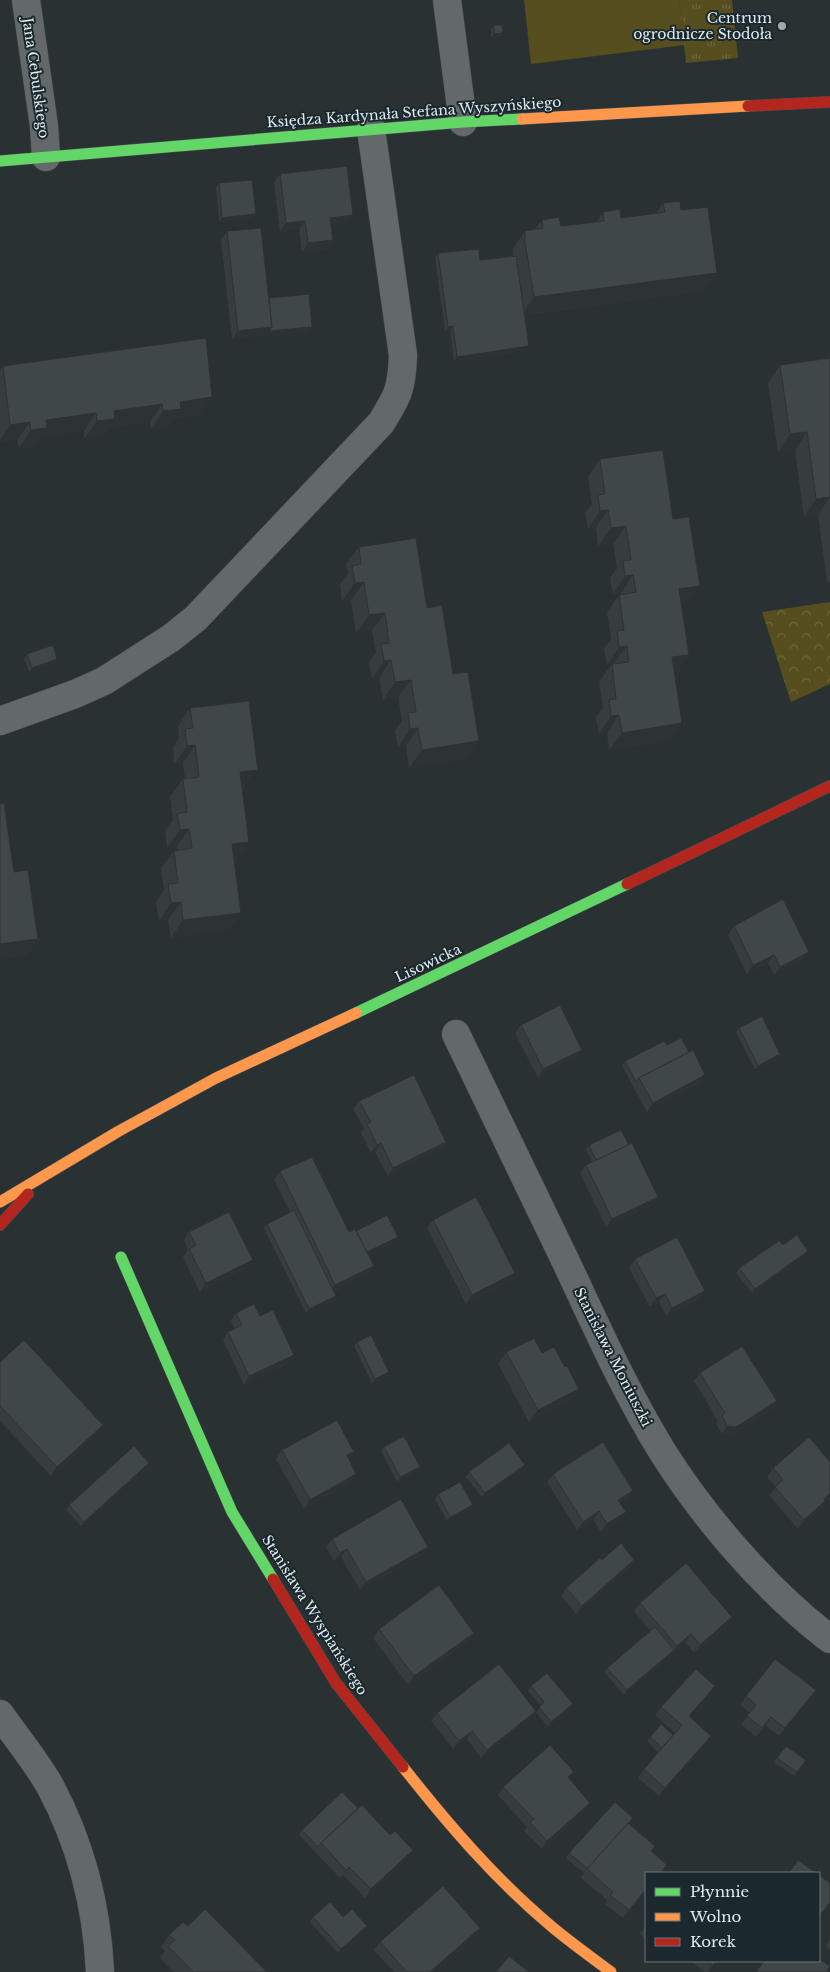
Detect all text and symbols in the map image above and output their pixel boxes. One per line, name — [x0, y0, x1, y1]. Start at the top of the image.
place label: Centrum ogrodnicze Stodoła — [633, 9, 772, 43]
street label: Jana Cebulskiego — [18, 15, 53, 139]
marker: Centrum ogrodnicze Stodoła — [776, 20, 788, 32]
street label: Księdza Kardynała Stefana Wyszyńskiego — [266, 93, 562, 131]
street label: Lisowicka — [392, 940, 464, 986]
street label: Stanisława Moniuszki — [570, 1284, 656, 1430]
street label: Stanisława Wyspiańskiego — [258, 1532, 372, 1698]
legend — [645, 1872, 820, 1962]
text: Płynnie — [690, 1882, 749, 1901]
text: Wolno — [689, 1907, 741, 1926]
text: Korek — [690, 1932, 737, 1951]

